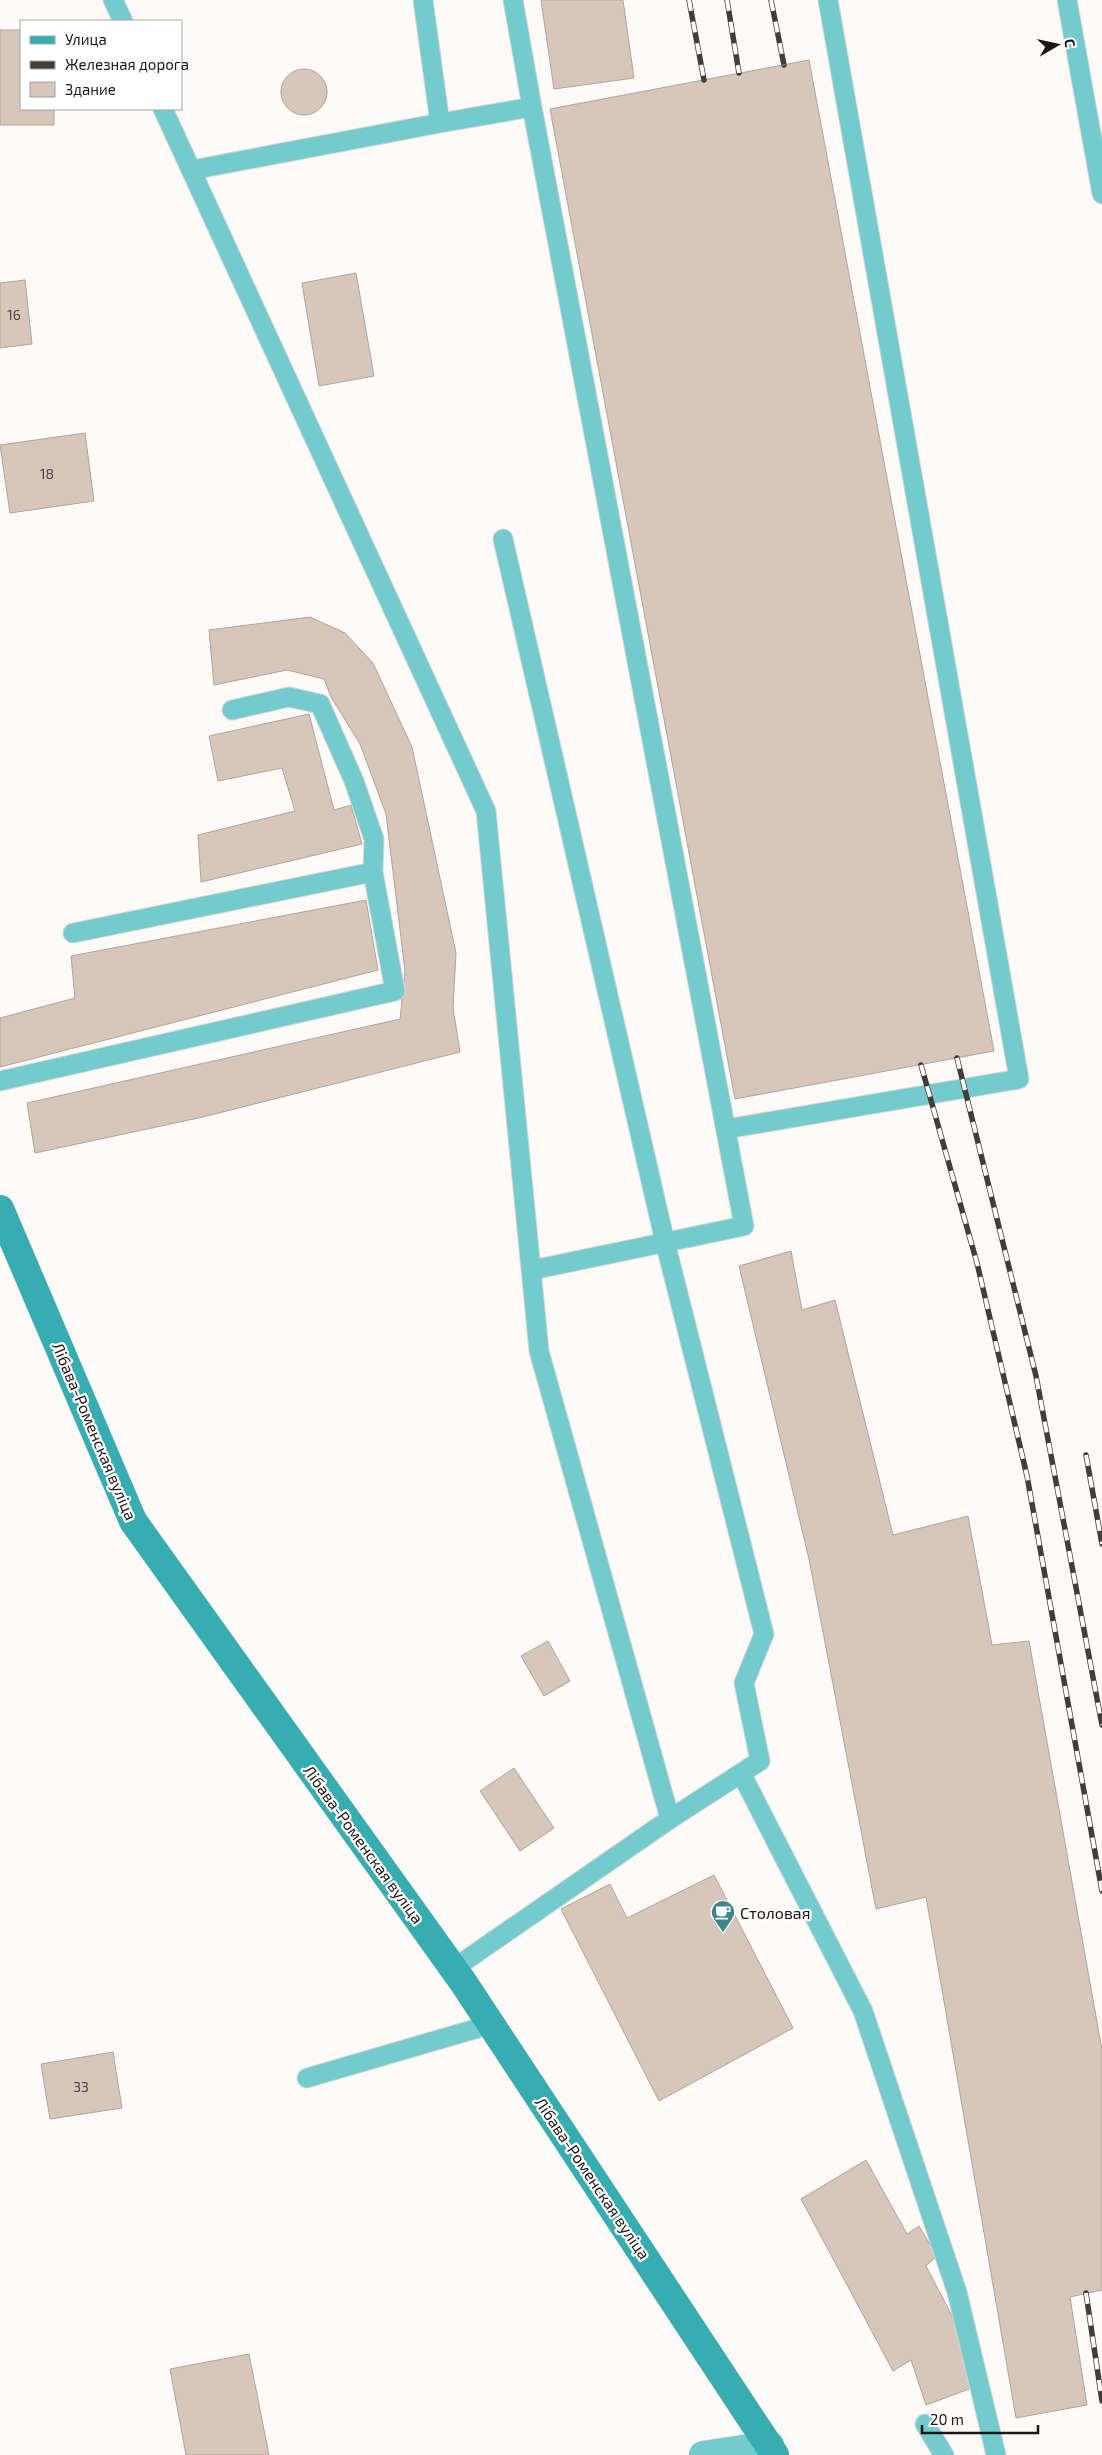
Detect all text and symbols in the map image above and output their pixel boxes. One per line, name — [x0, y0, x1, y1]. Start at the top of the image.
legend — [20, 20, 182, 110]
north arrow — [1032, 20, 1082, 70]
text: Улица — [65, 30, 107, 48]
text: С — [1061, 37, 1079, 48]
text: Железная дорога — [65, 55, 189, 73]
text: Здание — [65, 80, 116, 98]
house number: 16 — [7, 306, 21, 323]
house number: 18 — [40, 465, 54, 482]
street label: Лібава-Роменская вуліца — [48, 1339, 141, 1523]
street label: Лібава-Роменская вуліца — [299, 1761, 428, 1928]
cafe icon: Столовая — [710, 1899, 736, 1933]
place label: Столовая — [740, 1903, 810, 1922]
house number: 33 — [73, 2078, 89, 2095]
street label: Лібава-Роменская вуліца — [531, 2093, 654, 2263]
scale bar — [922, 2402, 1038, 2434]
text: 20 m — [930, 2410, 964, 2428]

